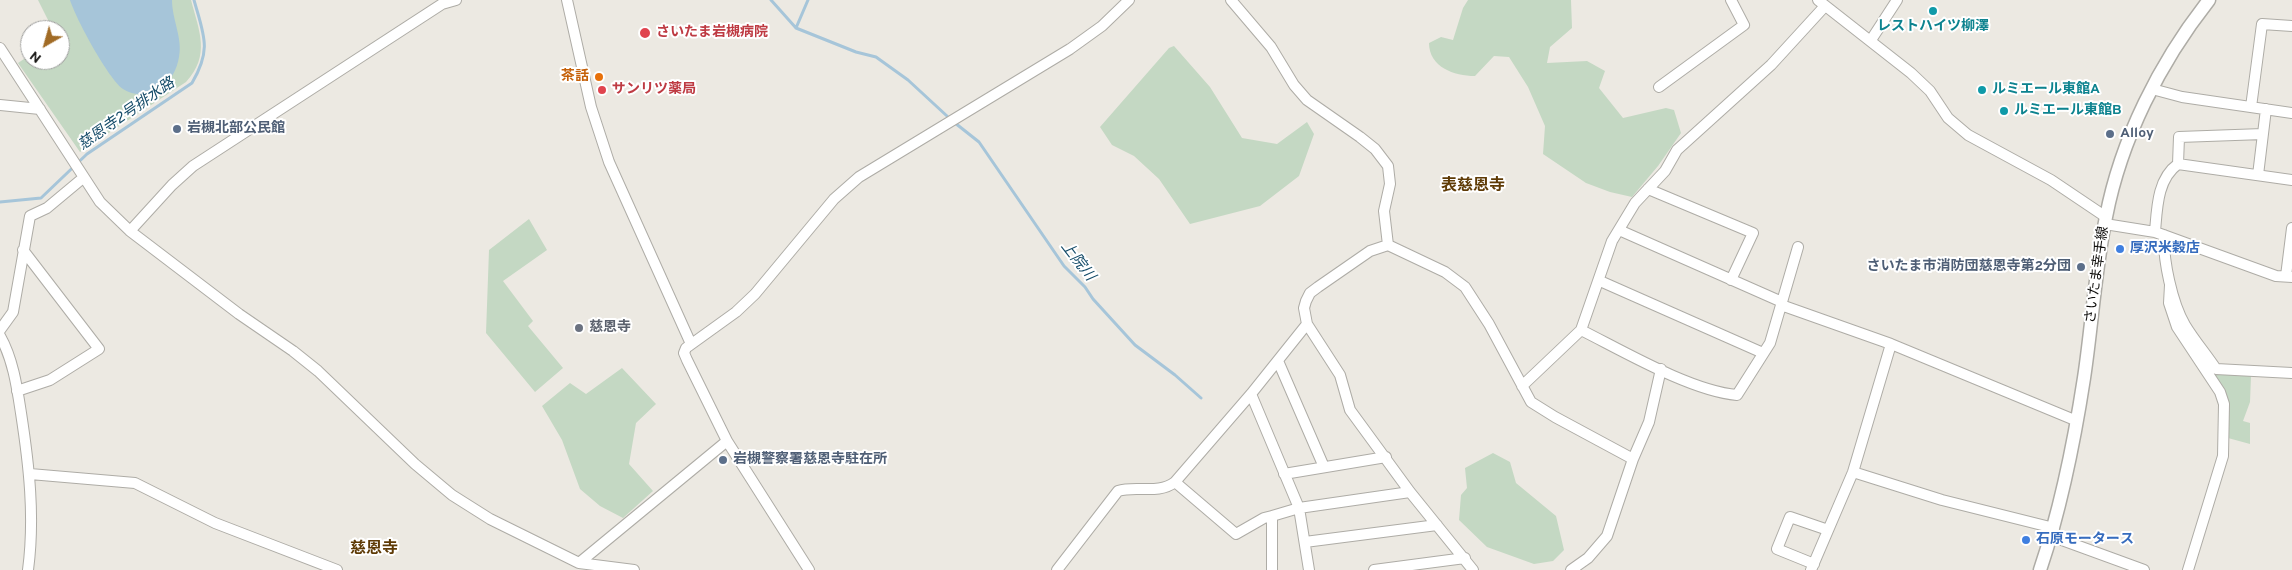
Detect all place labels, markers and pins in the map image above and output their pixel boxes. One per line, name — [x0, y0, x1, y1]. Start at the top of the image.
marker: レストハイツ柳澤 — [1927, 5, 1939, 17]
place label: レストハイツ柳澤 — [1877, 19, 1989, 35]
place label: さいたま岩槻病院 — [656, 25, 768, 41]
marker: さいたま岩槻病院 — [638, 26, 652, 40]
place label: 茶話 — [561, 69, 589, 85]
marker: 茶話 — [593, 71, 605, 83]
place label: サンリツ薬局 — [612, 82, 696, 98]
place label: ルミエール東館A — [1992, 82, 2100, 98]
marker: サンリツ薬局 — [596, 84, 608, 96]
marker: ルミエール東館A — [1976, 84, 1988, 96]
place label: ルミエール東館B — [2014, 103, 2122, 119]
marker: ルミエール東館B — [1998, 105, 2010, 117]
place label: 岩槻北部公民館 — [187, 121, 285, 137]
marker: 岩槻北部公民館 — [171, 123, 183, 135]
place label: Alloy — [2120, 126, 2154, 142]
marker: Alloy — [2104, 128, 2116, 140]
place label: 厚沢米穀店 — [2130, 241, 2200, 257]
marker: 厚沢米穀店 — [2114, 243, 2126, 255]
place label: さいたま市消防団慈恩寺第2分団 — [1866, 259, 2071, 275]
marker: さいたま市消防団慈恩寺第2分団 — [2075, 261, 2087, 273]
place label: 慈恩寺 — [589, 320, 631, 336]
marker: 慈恩寺 — [573, 322, 585, 334]
place label: 岩槻警察署慈恩寺駐在所 — [733, 452, 887, 468]
marker: 岩槻警察署慈恩寺駐在所 — [717, 454, 729, 466]
place label: 石原モータース — [2036, 532, 2134, 548]
marker: 石原モータース — [2020, 534, 2032, 546]

